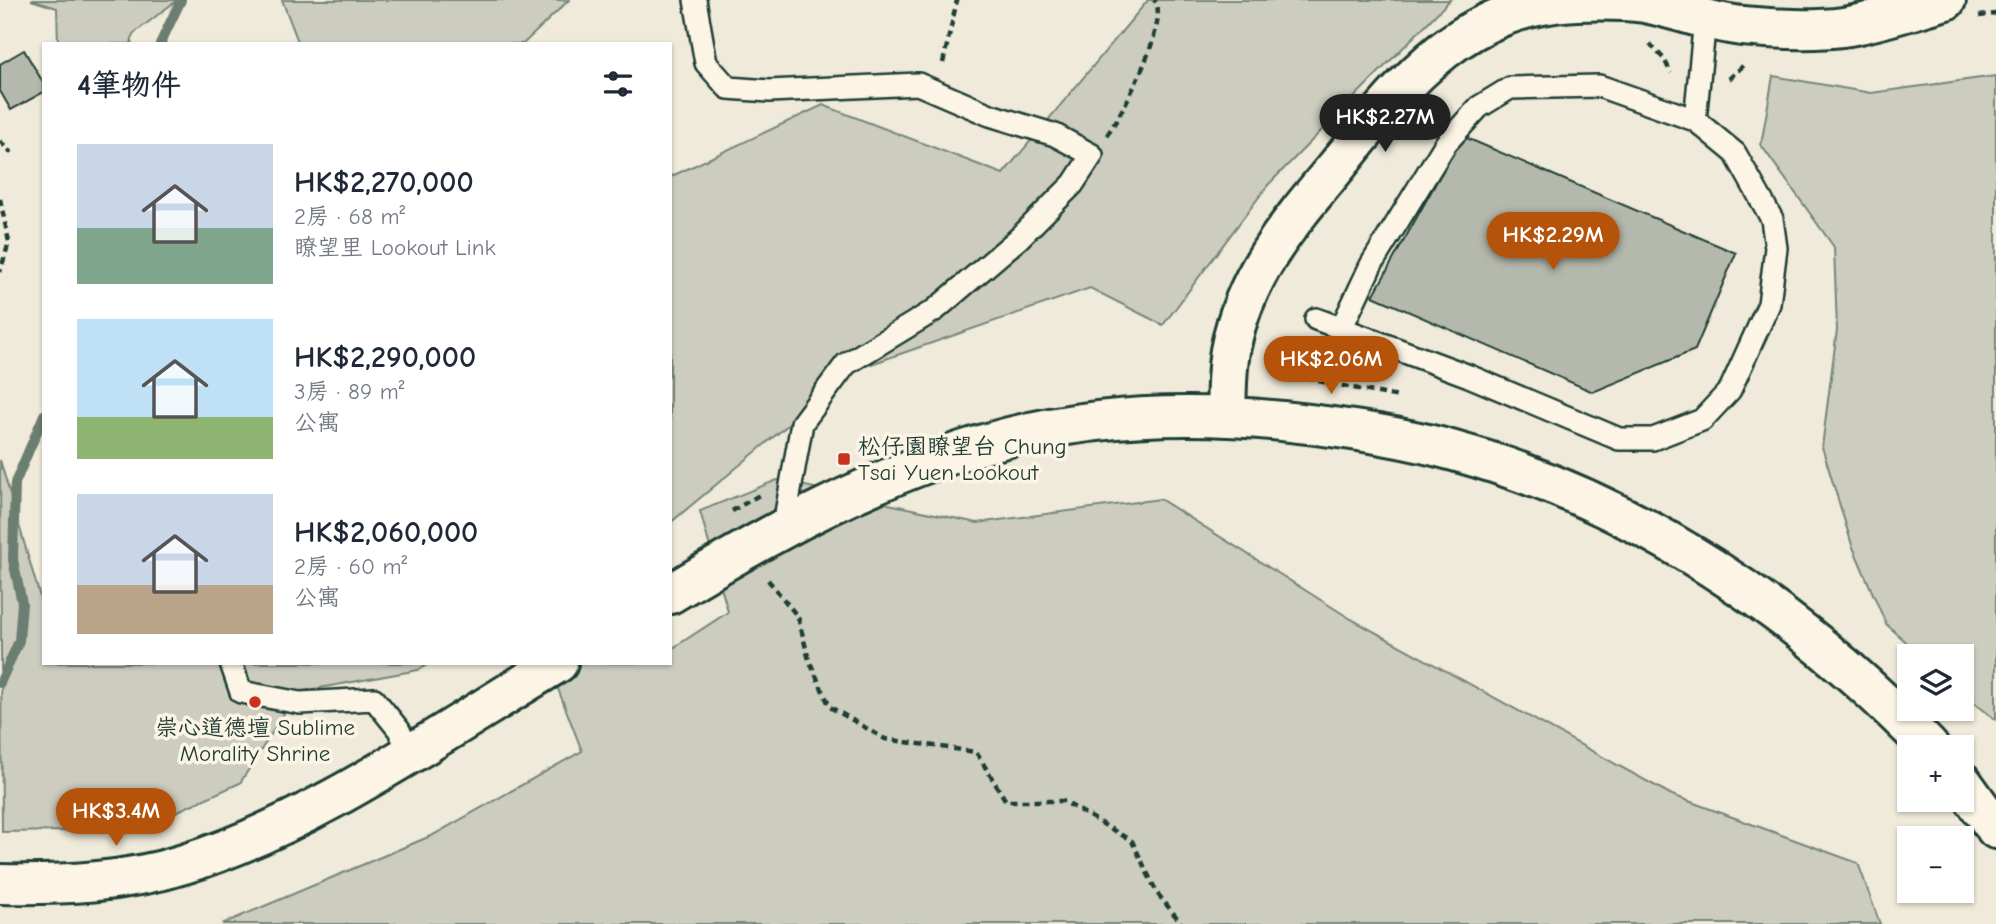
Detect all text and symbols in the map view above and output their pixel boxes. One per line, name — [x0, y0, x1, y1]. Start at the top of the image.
icon: filters — [599, 65, 637, 103]
text: 4筆物件 — [77, 68, 181, 103]
pin: HK$2.27M — [1313, 94, 1457, 154]
text: HK$2.27M — [1336, 103, 1434, 130]
text: HK$2,270,000 — [294, 165, 474, 200]
icon: home — [133, 172, 217, 256]
text: 2房 · 68 m² — [294, 203, 405, 230]
pin: HK$2.29M — [1481, 212, 1625, 272]
text: HK$2.29M — [1503, 221, 1603, 248]
text: 瞭望里 Lookout Link — [294, 234, 496, 261]
pin: HK$2.06M — [1259, 336, 1403, 396]
text: HK$2,290,000 — [294, 340, 476, 375]
text: HK$2.06M — [1280, 345, 1382, 372]
icon: home — [133, 347, 217, 431]
text: 3房 · 89 m² — [294, 378, 405, 405]
text: 公寓 — [294, 409, 340, 436]
place label: 松仔園瞭望台 Chung Tsai Yuen Lookout — [858, 433, 1067, 486]
marker: 松仔園瞭望台 Chung Tsai Yuen Lookout — [836, 451, 852, 467]
text: HK$2,060,000 — [294, 515, 478, 550]
icon: home — [133, 522, 217, 606]
text: 2房 · 60 m² — [294, 553, 407, 580]
text: 公寓 — [294, 584, 340, 611]
map controls — [1897, 644, 1974, 903]
button: layers — [1897, 644, 1974, 721]
marker: 崇心道德壇 Sublime Morality Shrine — [247, 694, 263, 710]
place label: 崇心道德壇 Sublime Morality Shrine — [155, 714, 355, 767]
button: + — [1897, 735, 1974, 812]
pin: HK$3.4M — [51, 788, 181, 848]
text: HK$3.4M — [72, 797, 160, 824]
button: − — [1897, 826, 1974, 903]

